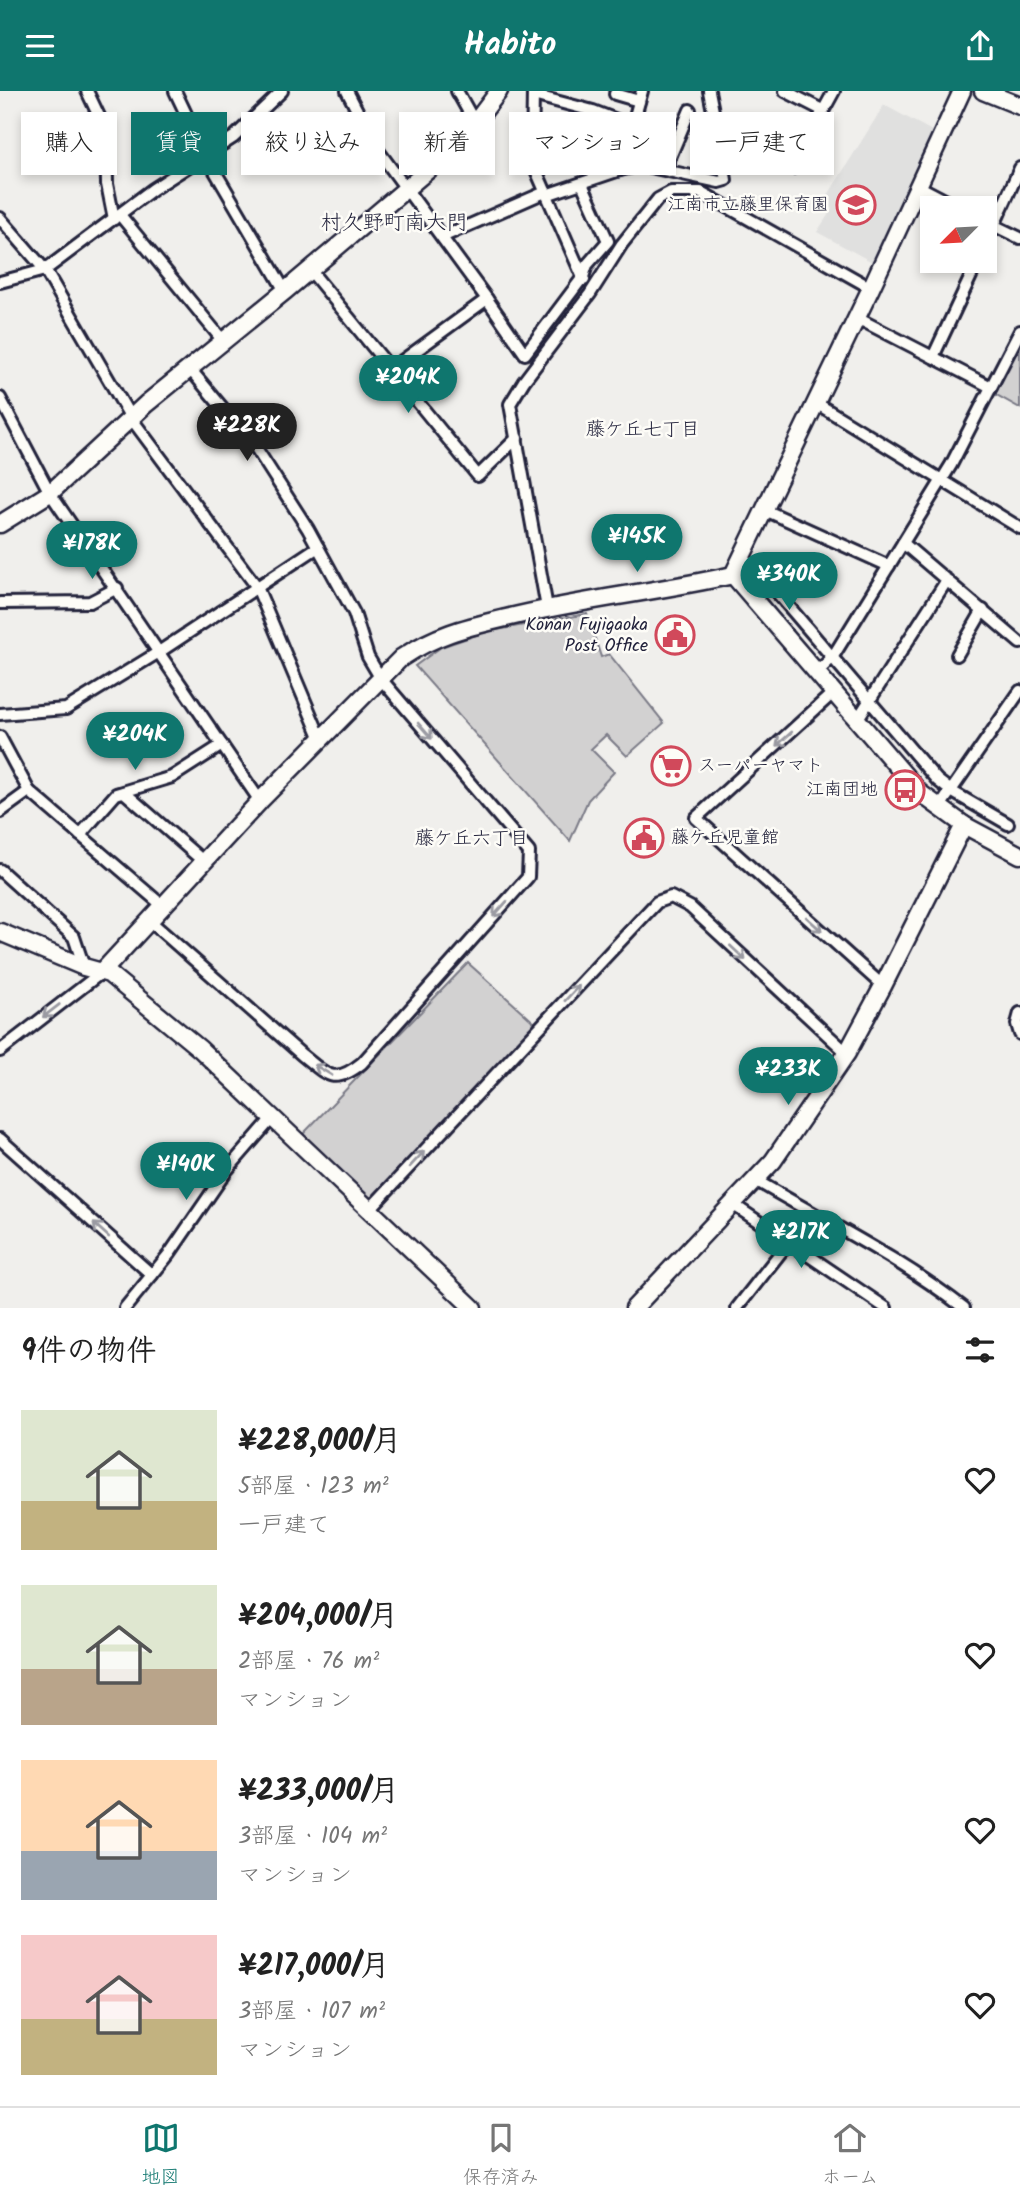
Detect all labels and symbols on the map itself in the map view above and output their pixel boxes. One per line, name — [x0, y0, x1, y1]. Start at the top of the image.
school or university icon: 江南市立藤里保育園 — [835, 184, 877, 226]
place label: 江南市立藤里保育園 — [667, 191, 829, 220]
north arrow — [920, 196, 998, 273]
district label: 村久野町南大門 — [321, 207, 468, 240]
pin: ¥204K — [359, 355, 457, 415]
pin: ¥228K — [198, 403, 296, 463]
district label: 藤ケ丘七丁目 — [586, 415, 700, 445]
pin: ¥145K — [588, 515, 686, 574]
pin: ¥178K — [43, 521, 141, 581]
pin: ¥340K — [740, 553, 838, 612]
place label: Konan Fujigaoka Post Office — [525, 611, 648, 661]
public building icon: Konan Fujigaoka Post Office — [654, 614, 696, 656]
pin: ¥204K — [86, 713, 184, 772]
one-way arrow — [417, 722, 433, 740]
one-way arrow — [776, 730, 793, 747]
supermarket icon: スーパーヤマト — [650, 745, 692, 787]
place label: スーパーヤマト — [698, 752, 823, 781]
bus stop icon: 江南団地 — [884, 769, 926, 811]
place label: 江南団地 — [806, 776, 878, 805]
public building icon: 藤ケ丘児童館 — [623, 817, 665, 859]
district label: 藤ケ丘六丁目 — [415, 824, 529, 854]
place label: 藤ケ丘児童館 — [671, 824, 779, 853]
one-way arrow — [492, 900, 508, 918]
one-way arrow — [804, 916, 822, 932]
one-way arrow — [729, 945, 747, 961]
one-way arrow — [564, 984, 580, 1002]
one-way arrow — [42, 1004, 61, 1019]
pin: ¥233K — [739, 1047, 837, 1107]
one-way arrow — [313, 1063, 333, 1077]
pin: ¥140K — [137, 1143, 235, 1202]
one-way arrow — [409, 1150, 425, 1168]
pin: ¥217K — [752, 1211, 850, 1270]
one-way arrow — [92, 1222, 110, 1238]

